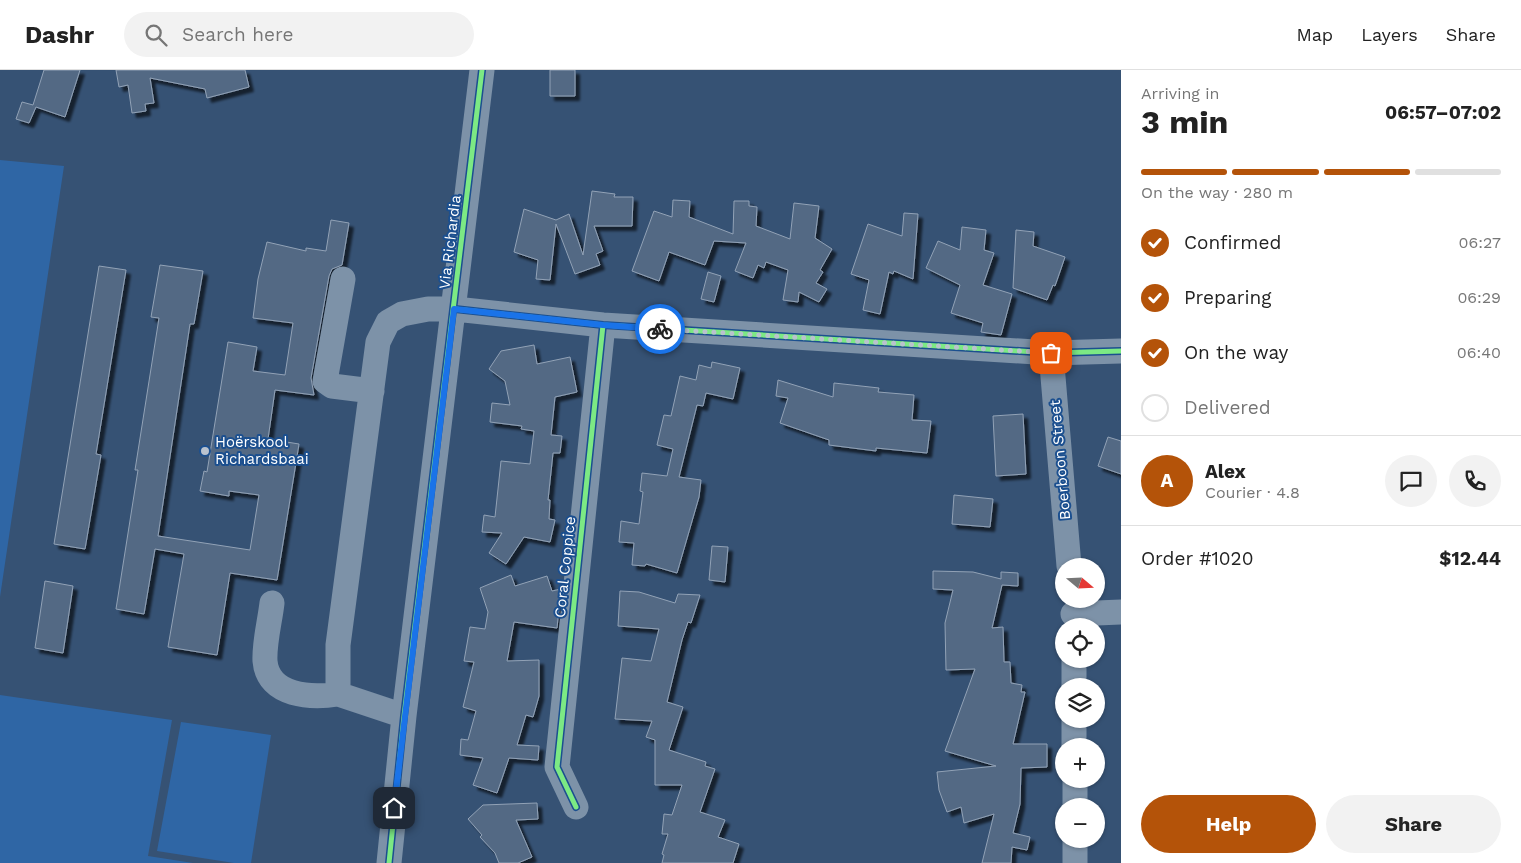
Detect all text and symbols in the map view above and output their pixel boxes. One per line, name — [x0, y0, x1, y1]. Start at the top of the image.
search box — [124, 12, 474, 57]
text: Dashr — [25, 21, 94, 49]
icon: search — [142, 21, 170, 49]
text: Search here — [182, 23, 293, 46]
text: Map — [1296, 24, 1333, 45]
text: Layers — [1361, 24, 1418, 45]
text: Share — [1446, 24, 1496, 45]
text: Arriving in — [1141, 84, 1219, 103]
text: 06:57–07:02 — [1385, 101, 1501, 124]
text: 3 min — [1141, 103, 1228, 141]
text: On the way · 280 m — [1141, 183, 1293, 202]
street label: Via Richardia — [435, 193, 465, 290]
icon: check — [1141, 229, 1169, 257]
text: Confirmed — [1184, 231, 1281, 254]
text: 06:27 — [1459, 233, 1501, 252]
icon: check — [1141, 284, 1169, 312]
text: Preparing — [1184, 286, 1271, 309]
text: 06:29 — [1457, 288, 1501, 307]
courier — [635, 304, 685, 354]
icon: bike — [646, 315, 674, 343]
pin — [1030, 332, 1072, 374]
icon: bag — [1037, 339, 1065, 367]
icon: check — [1141, 339, 1169, 367]
text: On the way — [1184, 341, 1288, 364]
text: 06:40 — [1457, 343, 1501, 362]
text: Delivered — [1184, 396, 1271, 419]
street label: Boerboon Street — [1046, 398, 1074, 521]
place label: Hoërskool Richardsbaai — [215, 433, 309, 468]
marker: Hoërskool Richardsbaai — [199, 445, 211, 457]
button: chat — [1385, 455, 1437, 507]
button: phone — [1449, 455, 1501, 507]
text: Alex — [1205, 460, 1246, 483]
text: A — [1161, 469, 1173, 492]
text: Courier · 4.8 — [1205, 483, 1300, 502]
street label: Coral Coppice — [551, 515, 579, 619]
text: Order #1020 — [1141, 547, 1254, 570]
text: $12.44 — [1439, 547, 1501, 570]
north arrow — [1055, 558, 1105, 608]
map controls — [1055, 558, 1105, 848]
button: locate — [1055, 618, 1105, 668]
button: layers — [1055, 678, 1105, 728]
button: + — [1055, 738, 1105, 788]
pin — [373, 787, 415, 829]
icon: home — [380, 794, 408, 822]
button: Help — [1141, 795, 1316, 853]
button: Share — [1326, 795, 1501, 853]
button: − — [1055, 798, 1105, 848]

